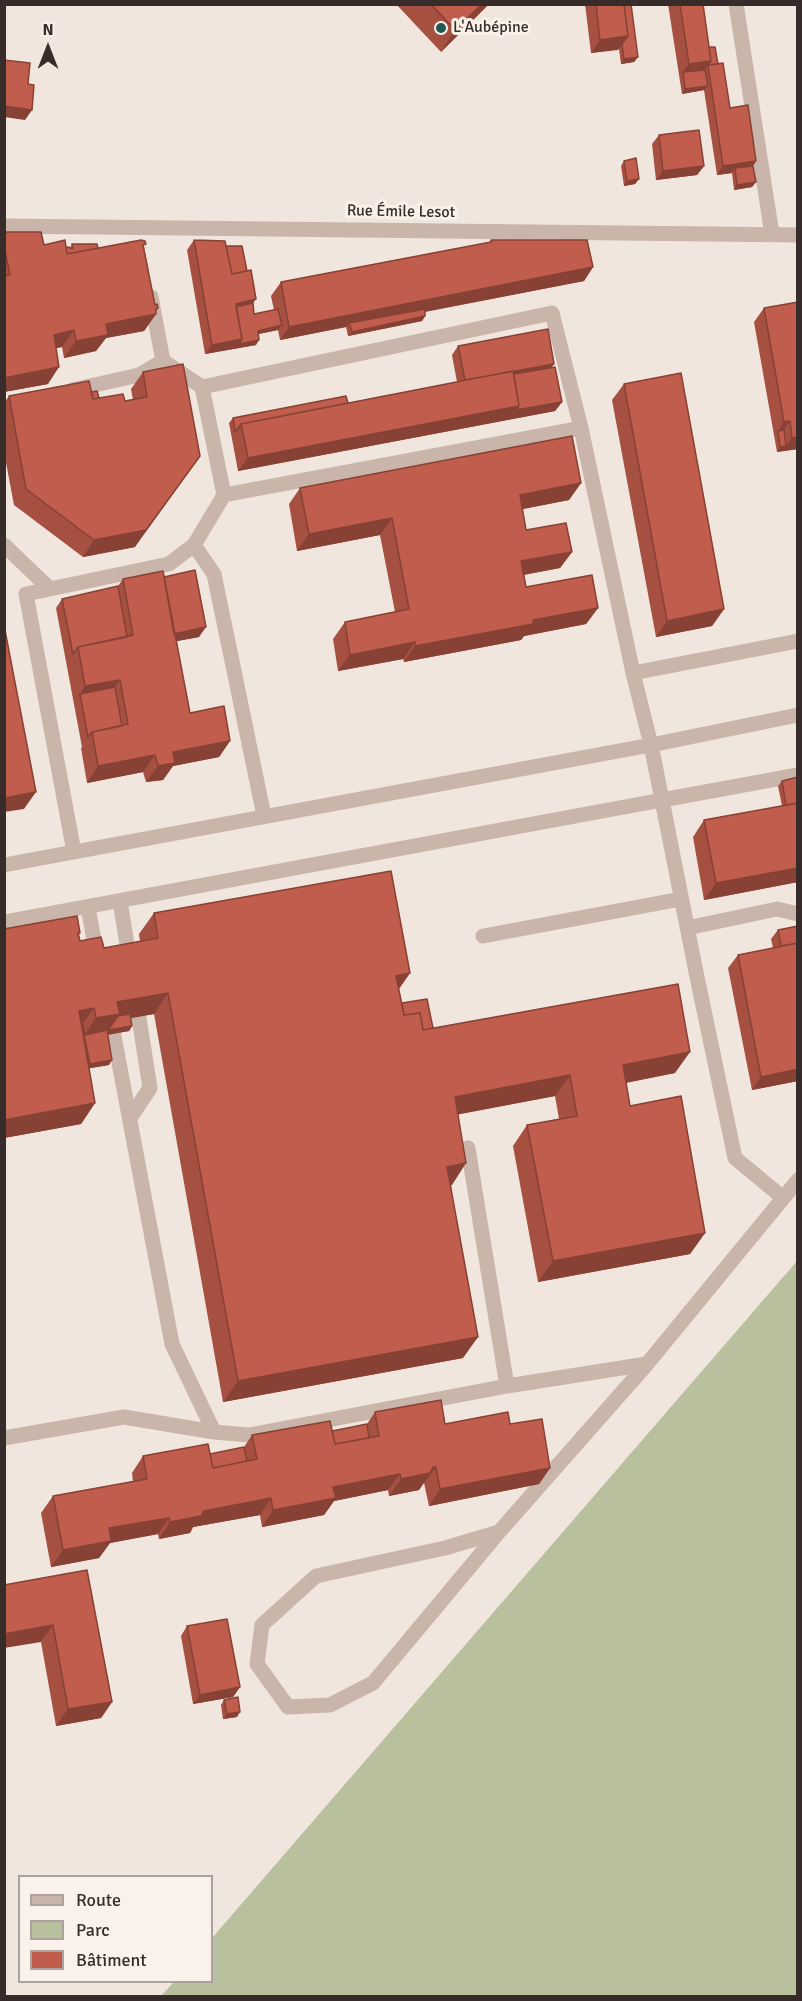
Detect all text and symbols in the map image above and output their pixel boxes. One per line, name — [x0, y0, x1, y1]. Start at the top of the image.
north arrow — [18, 18, 78, 78]
place label: L'Aubépine — [453, 18, 529, 38]
text: N — [42, 20, 54, 40]
marker: L'Aubépine — [434, 21, 448, 35]
street label: Rue Émile Lesot — [347, 201, 455, 223]
legend — [18, 1875, 213, 1983]
text: Route — [76, 1889, 121, 1911]
text: Parc — [76, 1919, 110, 1941]
text: Bâtiment — [76, 1949, 147, 1971]

